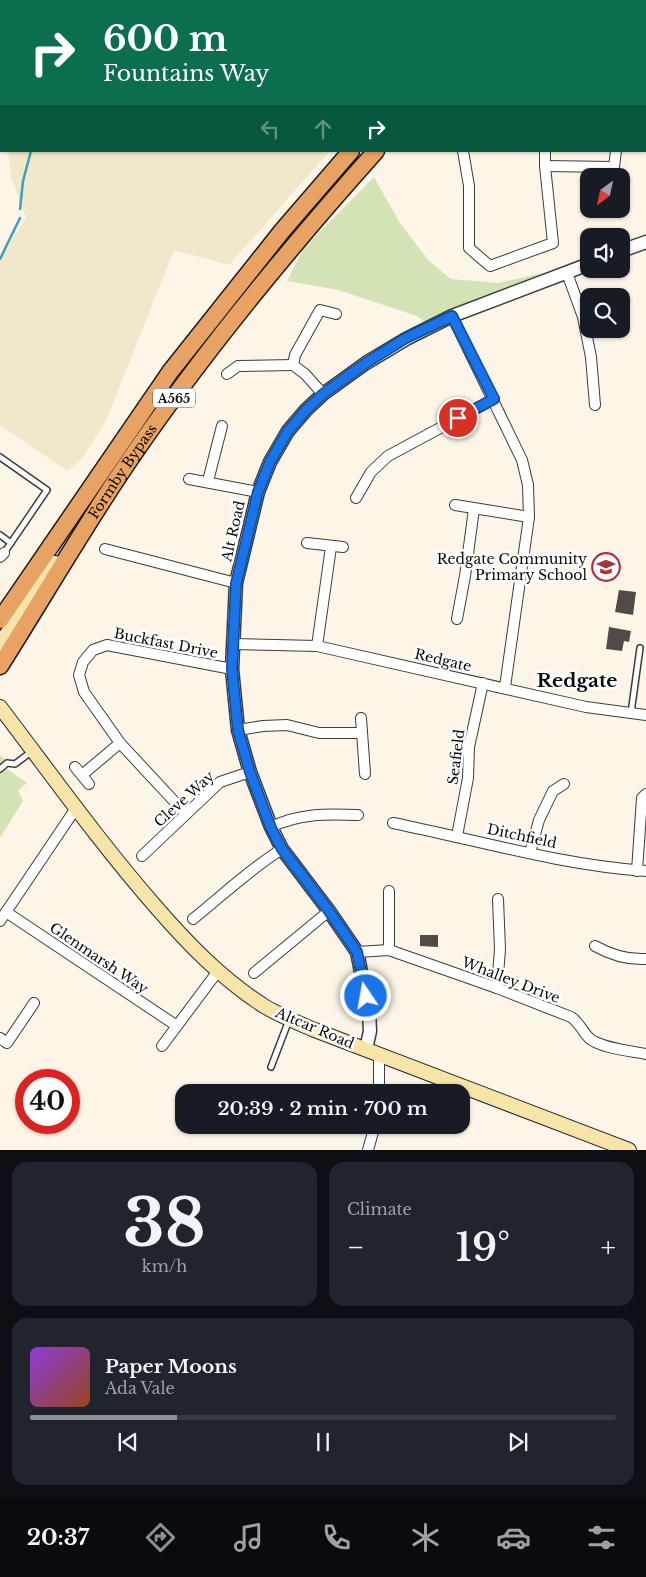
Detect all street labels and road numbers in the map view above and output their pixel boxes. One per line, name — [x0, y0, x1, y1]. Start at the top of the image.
road number: A565 — [153, 388, 195, 408]
street label: Formby Bypass — [84, 420, 161, 522]
street label: Alt Road — [217, 498, 249, 564]
street label: Buckfast Drive — [113, 624, 219, 662]
street label: Redgate — [413, 645, 473, 675]
street label: Seafield — [444, 728, 468, 786]
street label: Cleve Way — [150, 767, 218, 831]
street label: Ditchfield — [486, 820, 559, 852]
street label: Glenmarsh Way — [46, 918, 152, 998]
street label: Whalley Drive — [458, 953, 563, 1007]
street label: Altcar Road — [272, 1003, 357, 1053]

